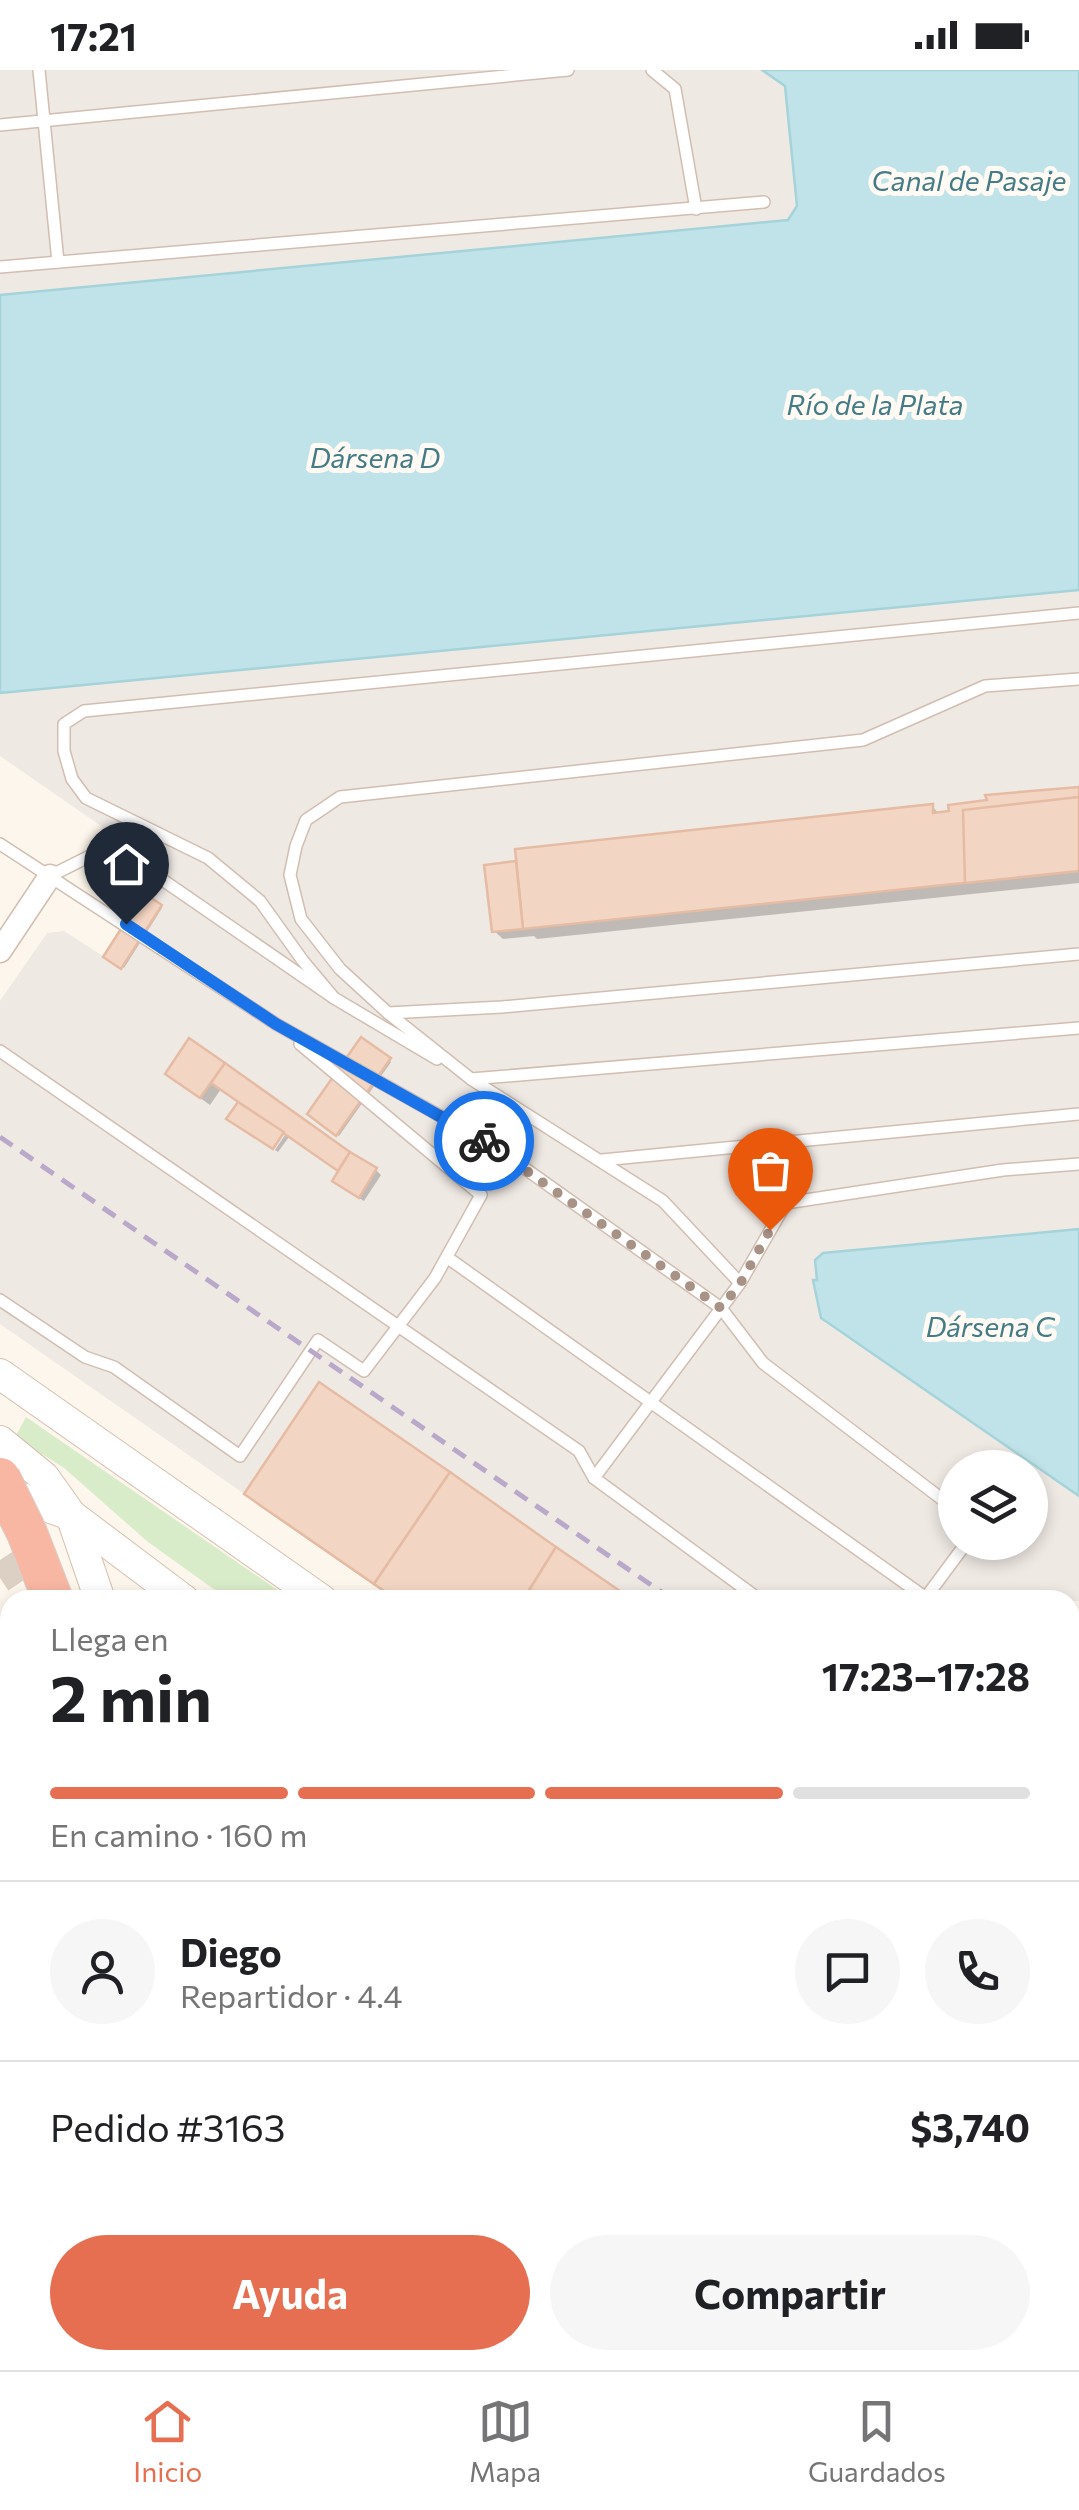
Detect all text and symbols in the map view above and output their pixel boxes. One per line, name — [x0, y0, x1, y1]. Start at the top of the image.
text: 17:21 — [50, 12, 137, 59]
water label: Canal de Pasaje — [872, 163, 1067, 197]
water label: Río de la Plata — [787, 387, 963, 421]
water label: Dársena D — [310, 440, 440, 474]
pin — [84, 822, 169, 925]
icon: home — [99, 837, 154, 892]
courier — [434, 1091, 534, 1191]
icon: bike — [457, 1114, 512, 1169]
pin — [728, 1128, 813, 1231]
icon: bag — [743, 1143, 798, 1198]
water label: Dársena C — [926, 1309, 1056, 1343]
map controls — [938, 1450, 1048, 1560]
button: layers — [938, 1450, 1048, 1560]
text: Llega en — [50, 1618, 169, 1658]
text: 17:23–17:28 — [822, 1652, 1030, 1699]
text: 2 min — [50, 1656, 212, 1735]
text: En camino · 160 m — [50, 1814, 307, 1854]
button: person — [50, 1919, 155, 2024]
button: chat — [795, 1919, 900, 2024]
button: phone — [925, 1919, 1030, 2024]
text: Diego — [180, 1928, 282, 1975]
text: Repartidor · 4.4 — [180, 1975, 403, 2015]
text: Pedido #3163 — [50, 2103, 285, 2150]
text: $3,740 — [910, 2103, 1030, 2150]
button: Ayuda — [50, 2235, 530, 2350]
button: Compartir — [550, 2235, 1030, 2350]
tab: Inicio — [133, 2394, 202, 2488]
tab: Mapa — [469, 2394, 541, 2488]
tab: Guardados — [808, 2394, 946, 2488]

